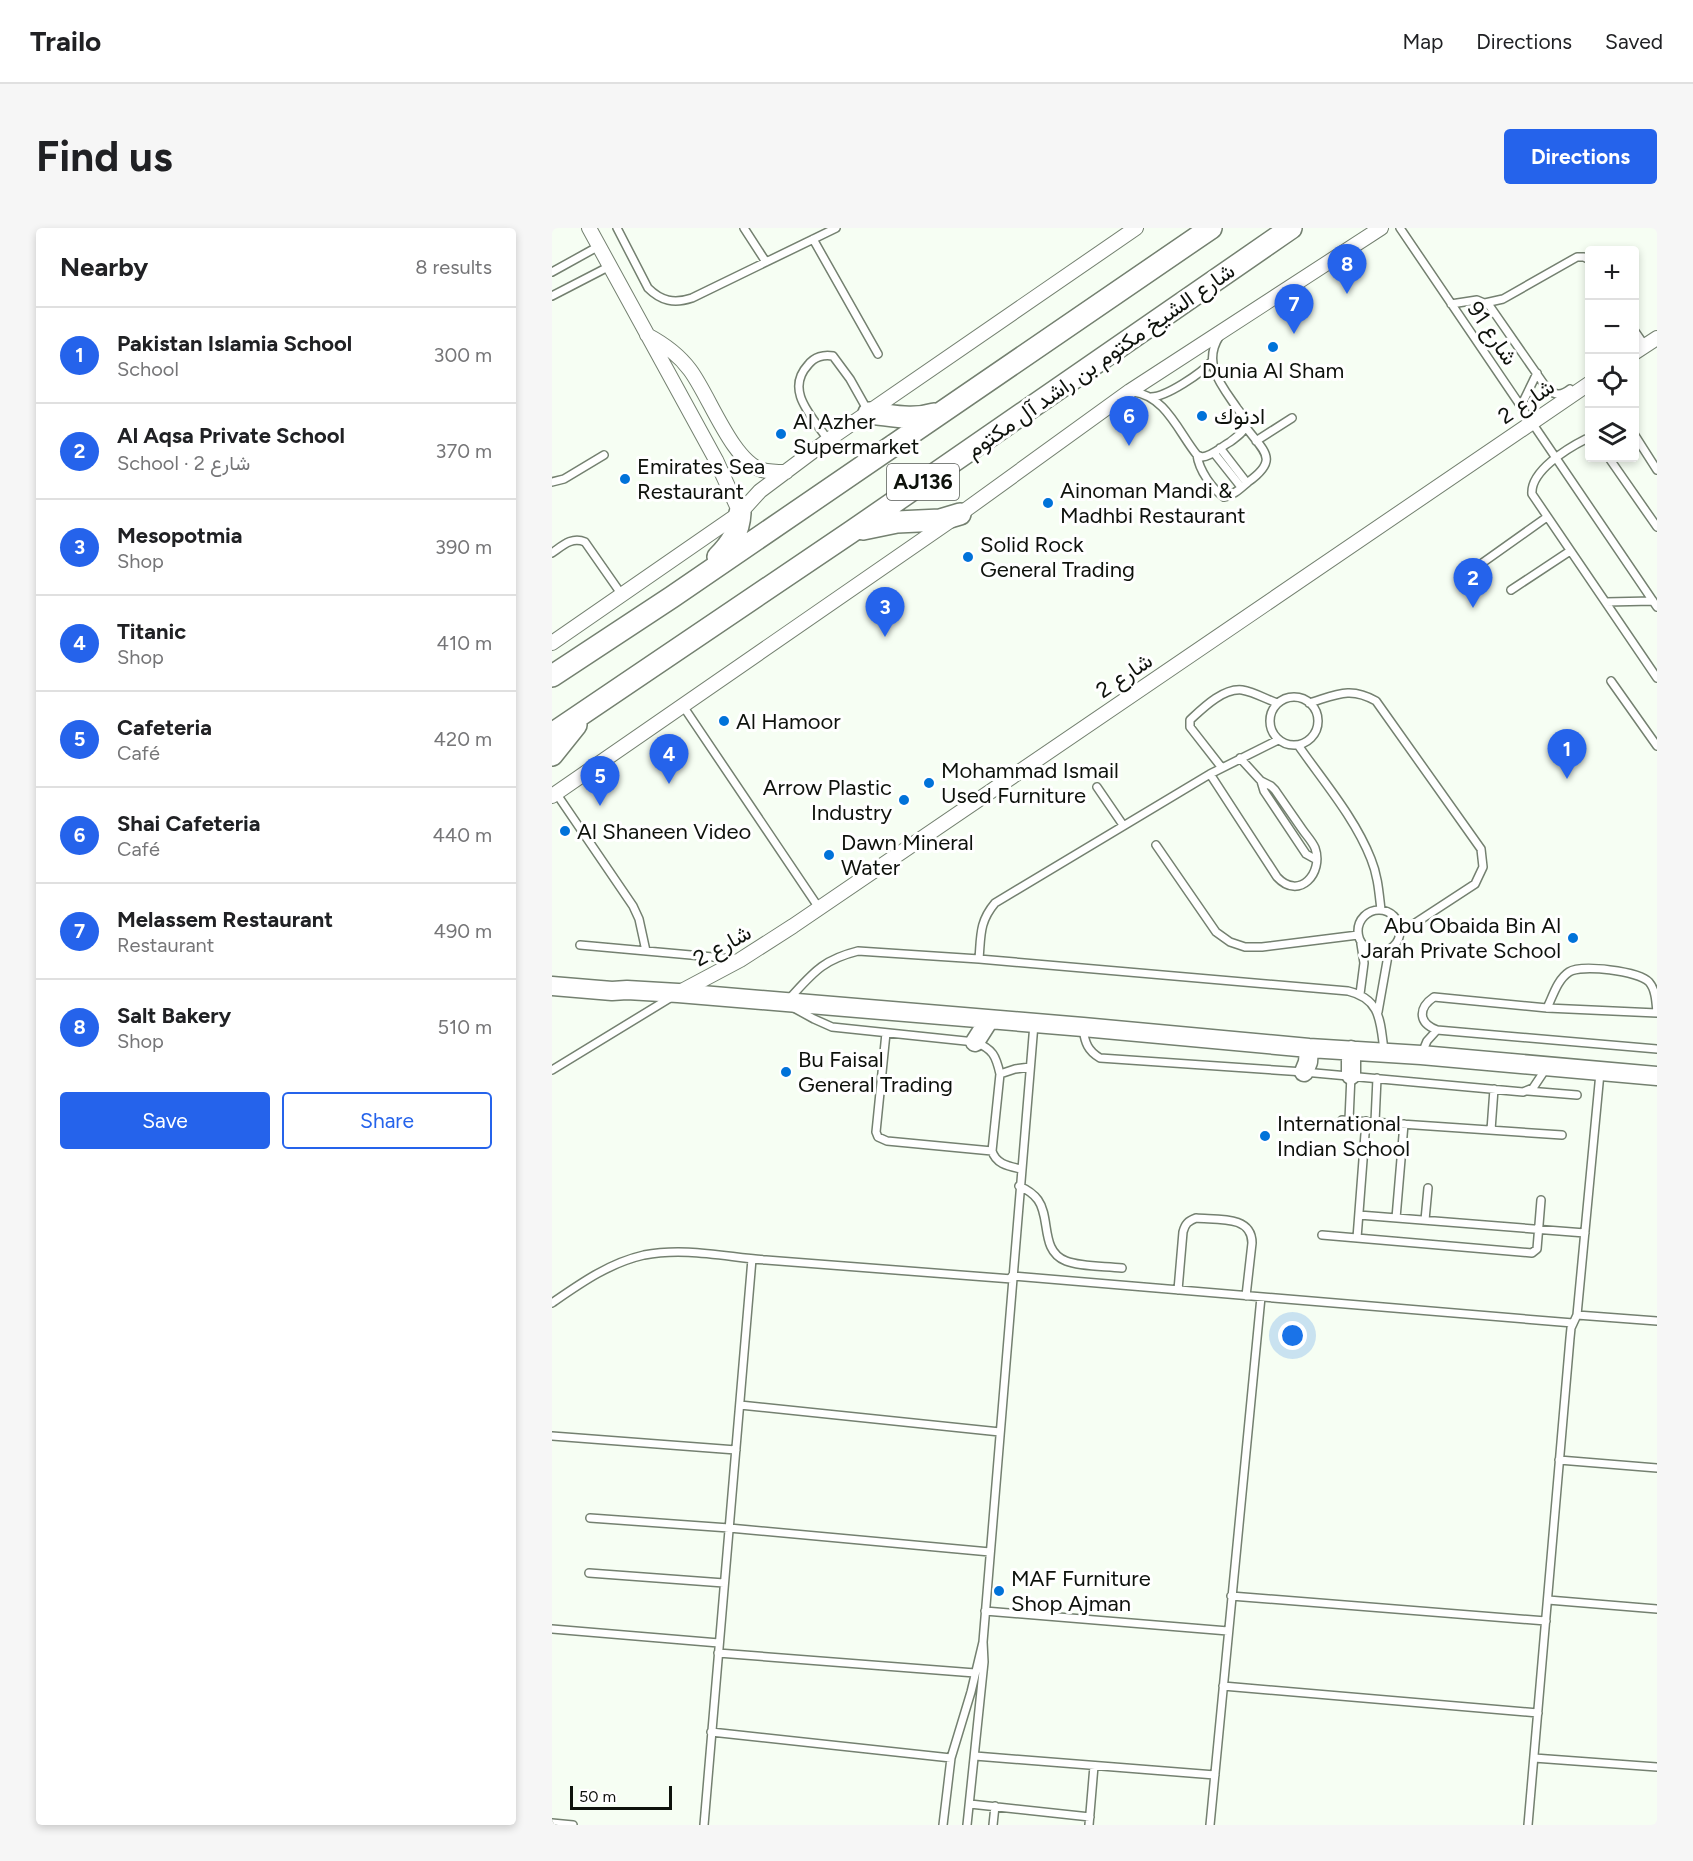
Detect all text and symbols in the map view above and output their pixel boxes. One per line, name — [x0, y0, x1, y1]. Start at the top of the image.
text: Trailo — [30, 24, 101, 58]
text: Map — [1402, 29, 1443, 54]
text: Directions — [1476, 29, 1572, 54]
text: Saved — [1605, 29, 1663, 54]
button: Directions — [1504, 129, 1657, 184]
text: Find us — [36, 131, 173, 182]
pin: 8 — [1328, 244, 1366, 294]
map controls — [1585, 246, 1639, 462]
button: + — [1585, 246, 1639, 300]
text: Nearby — [60, 251, 148, 283]
text: 8 results — [415, 255, 492, 279]
street label: شارع الشيخ مكتوم بن راشد آل مكتوم — [961, 257, 1240, 465]
pin: 7 — [1274, 285, 1314, 334]
street label: شارع 91 — [1461, 296, 1524, 371]
button: − — [1585, 300, 1639, 354]
text: Pakistan Islamia School — [117, 330, 352, 357]
marker: Dunia Al Sham — [1266, 340, 1280, 354]
text: 1 — [75, 343, 84, 367]
text: 300 m — [434, 343, 492, 367]
button: locate — [1585, 354, 1639, 408]
text: School — [117, 357, 179, 381]
place label: Dunia Al Sham — [1202, 357, 1344, 384]
street label: شارع 2 — [1493, 373, 1560, 431]
pin: 6 — [1110, 396, 1148, 446]
place label: ادنوك — [1214, 403, 1265, 430]
place label: Al Azher Supermarket — [793, 408, 919, 460]
button: layers — [1585, 408, 1639, 462]
marker: ادنوك — [1195, 409, 1209, 423]
text: Al Aqsa Private School — [117, 422, 345, 449]
marker: Al Azher Supermarket — [774, 427, 788, 441]
text: 2 — [74, 439, 85, 463]
text: 370 m — [436, 439, 492, 463]
text: School · شارع 2 — [117, 451, 250, 475]
place label: Emirates Sea Restaurant — [637, 453, 765, 505]
road number: AJ136 — [887, 464, 959, 500]
marker: Emirates Sea Restaurant — [618, 472, 632, 486]
place label: Ainoman Mandi & Madhbi Restaurant — [1060, 477, 1245, 529]
marker: Ainoman Mandi & Madhbi Restaurant — [1041, 496, 1055, 510]
text: Mesopotmia — [117, 522, 243, 549]
place label: Solid Rock General Trading — [980, 531, 1135, 583]
text: 3 — [74, 535, 85, 559]
text: 390 m — [435, 535, 492, 559]
text: Shop — [117, 549, 164, 573]
marker: Solid Rock General Trading — [961, 550, 975, 564]
pin: 2 — [1454, 558, 1492, 608]
pin: 3 — [866, 588, 904, 637]
text: Titanic — [117, 618, 186, 645]
text: 4 — [73, 631, 86, 655]
text: 410 m — [437, 631, 492, 655]
text: Shop — [117, 645, 164, 669]
street label: شارع 2 — [1091, 647, 1158, 705]
place label: Al Hamoor — [736, 708, 841, 735]
text: Cafeteria — [117, 714, 212, 741]
marker: Al Hamoor — [717, 714, 731, 728]
text: 5 — [74, 727, 85, 751]
text: 420 m — [434, 727, 492, 751]
pin: 1 — [1548, 730, 1586, 779]
pin: 4 — [650, 734, 688, 784]
text: Café — [117, 741, 160, 765]
pin: 5 — [580, 756, 620, 806]
place label: Mohammad Ismail Used Furniture — [941, 757, 1119, 809]
place label: Arrow Plastic Industry — [763, 774, 892, 826]
marker: Mohammad Ismail Used Furniture — [922, 776, 936, 790]
marker: Arrow Plastic Industry — [897, 793, 911, 807]
text: Shai Cafeteria — [117, 810, 261, 837]
place label: Al Shaneen Video — [577, 818, 751, 845]
text: 6 — [74, 823, 85, 847]
text: 440 m — [432, 823, 492, 847]
marker: Al Shaneen Video — [558, 824, 572, 838]
place label: Dawn Mineral Water — [841, 829, 974, 881]
text: Café — [117, 837, 160, 861]
marker: Dawn Mineral Water — [822, 848, 836, 862]
text: Melassem Restaurant — [117, 906, 333, 933]
place label: Abu Obaida Bin Al Jarah Private School — [1361, 912, 1561, 964]
text: 7 — [74, 919, 85, 943]
text: 490 m — [433, 919, 492, 943]
street label: شارع 2 — [689, 919, 756, 973]
marker: Abu Obaida Bin Al Jarah Private School — [1566, 931, 1580, 945]
text: Restaurant — [117, 933, 214, 957]
text: Salt Bakery — [117, 1002, 231, 1029]
text: 8 — [73, 1015, 86, 1039]
text: 510 m — [437, 1015, 492, 1039]
text: Shop — [117, 1029, 164, 1053]
place label: Bu Faisal General Trading — [798, 1046, 953, 1098]
marker: Bu Faisal General Trading — [779, 1065, 793, 1079]
button: Save — [60, 1092, 270, 1149]
button: Share — [282, 1092, 492, 1149]
place label: International Indian School — [1277, 1110, 1410, 1162]
marker: International Indian School — [1258, 1129, 1272, 1143]
your location — [1278, 1321, 1307, 1350]
place label: MAF Furniture Shop Ajman — [1011, 1565, 1151, 1617]
marker: MAF Furniture Shop Ajman — [992, 1584, 1006, 1598]
scale bar — [570, 1783, 672, 1810]
text: 50 m — [579, 1787, 616, 1806]

